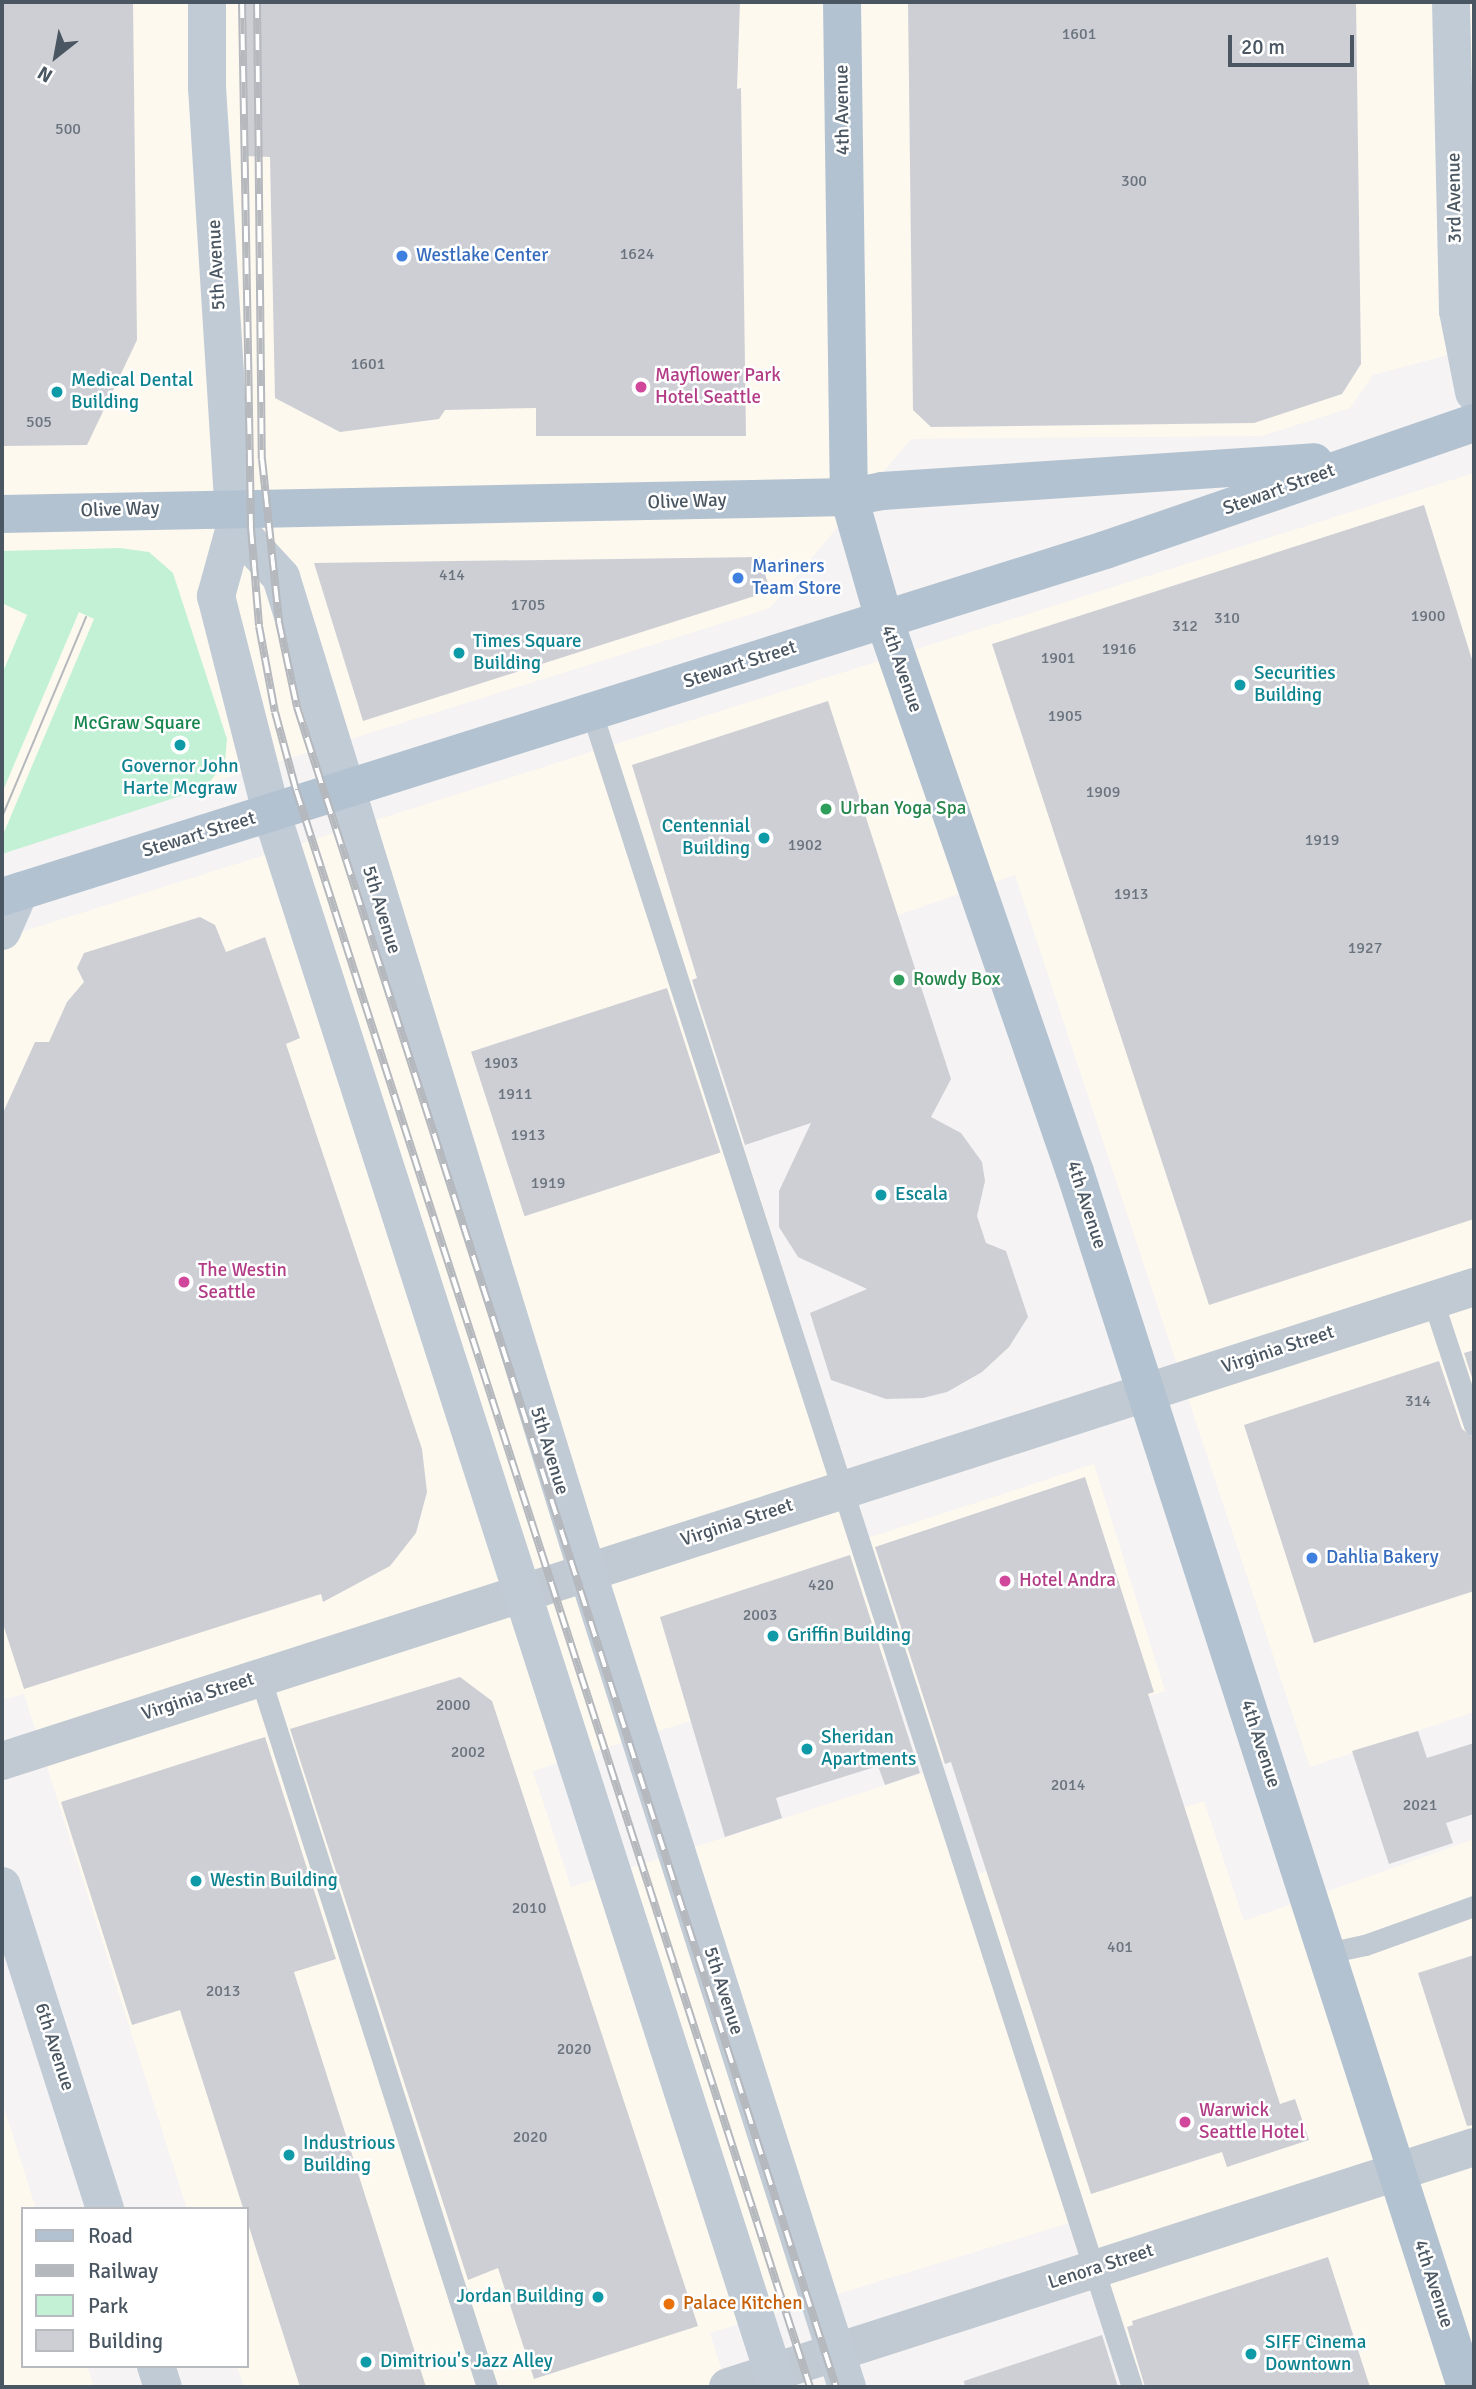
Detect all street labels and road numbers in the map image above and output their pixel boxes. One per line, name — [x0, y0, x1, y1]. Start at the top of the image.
street label: 4th Avenue — [831, 64, 855, 156]
street label: 3rd Avenue — [1443, 152, 1467, 244]
street label: 5th Avenue — [203, 219, 231, 311]
street label: Stewart Street — [1220, 459, 1338, 521]
street label: Olive Way — [647, 489, 727, 515]
street label: Olive Way — [80, 497, 160, 523]
street label: 4th Avenue — [875, 622, 927, 716]
street label: Stewart Street — [681, 636, 799, 694]
street label: Stewart Street — [140, 807, 258, 863]
street label: 5th Avenue — [357, 863, 405, 957]
street label: 4th Avenue — [1061, 1158, 1111, 1252]
street label: Virginia Street — [1219, 1321, 1337, 1379]
street label: 5th Avenue — [525, 1404, 573, 1498]
street label: Virginia Street — [678, 1494, 796, 1552]
street label: Virginia Street — [139, 1668, 257, 1726]
street label: 4th Avenue — [1235, 1697, 1285, 1791]
street label: 5th Avenue — [698, 1944, 748, 2038]
street label: 6th Avenue — [29, 2000, 79, 2094]
street label: 4th Avenue — [1408, 2237, 1458, 2331]
street label: Lenora Street — [1045, 2239, 1157, 2295]

